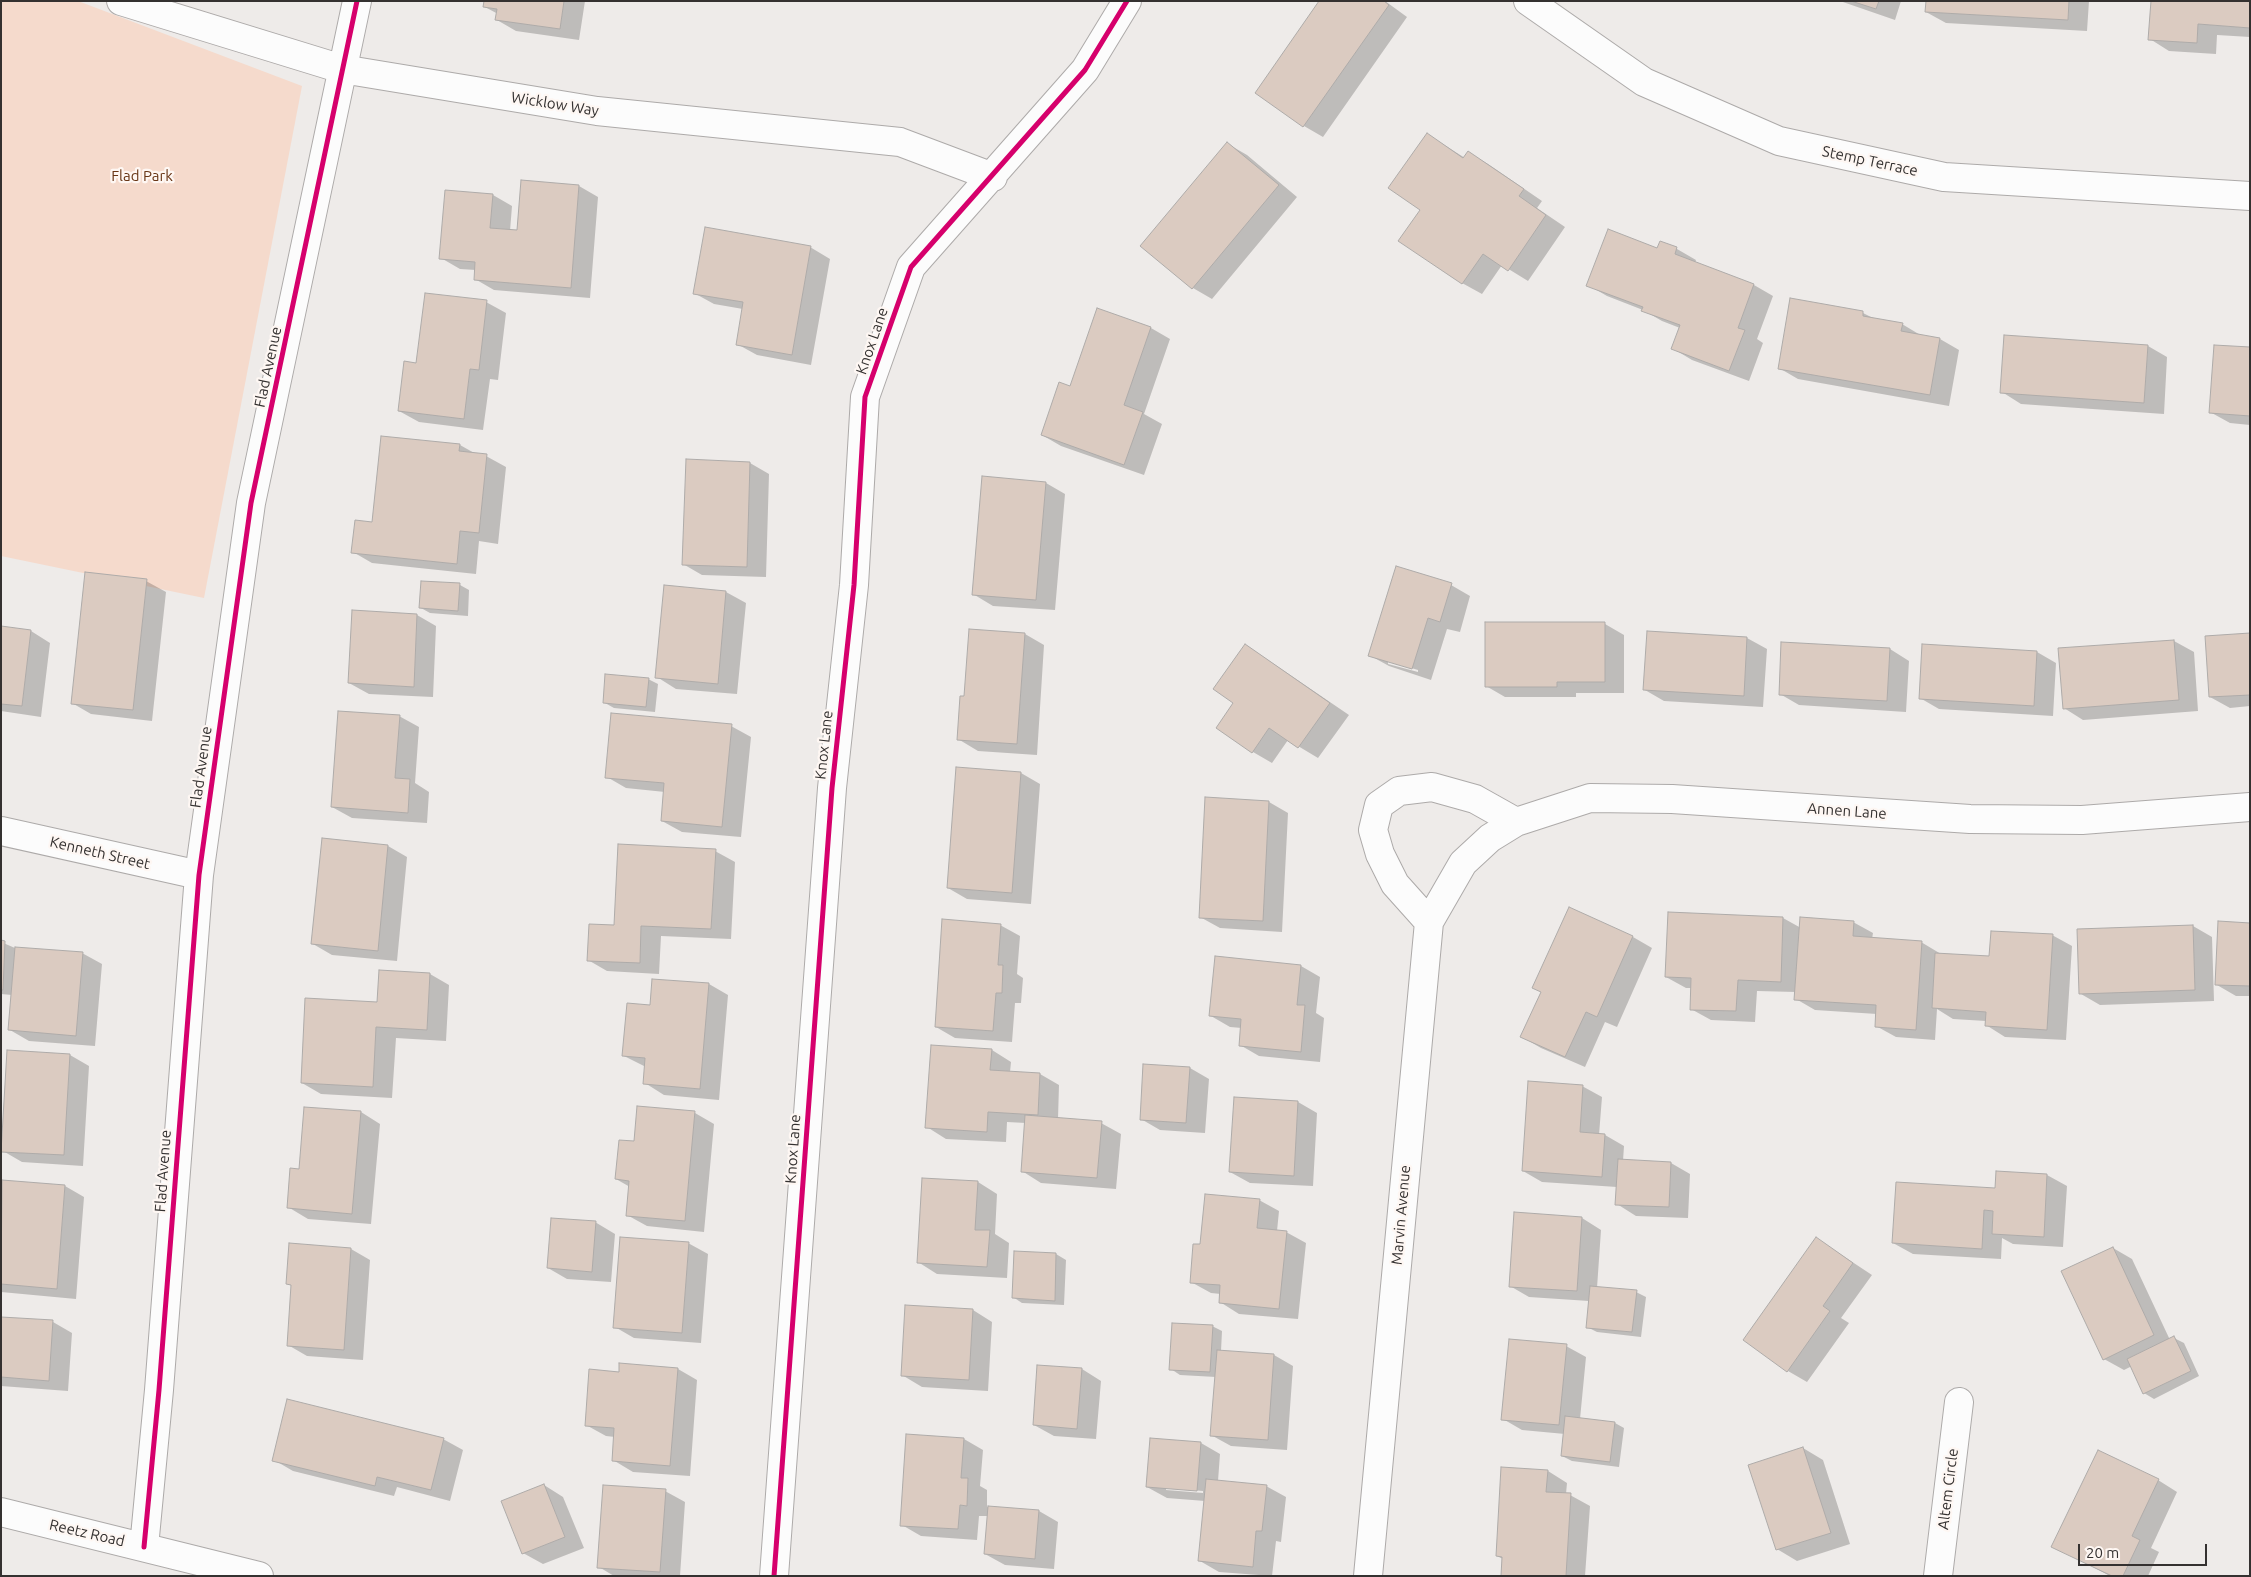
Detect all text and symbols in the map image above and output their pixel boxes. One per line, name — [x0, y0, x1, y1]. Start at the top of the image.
street label: Wicklow Way — [510, 88, 600, 120]
street label: Stemp Terrace — [1821, 142, 1919, 180]
park label: Flad Park — [111, 167, 173, 185]
street label: Knox Lane — [852, 305, 892, 377]
street label: Flad Avenue — [251, 325, 285, 409]
street label: Knox Lane — [811, 709, 837, 781]
street label: Flad Avenue — [186, 725, 216, 809]
street label: Annen Lane — [1807, 799, 1887, 823]
street label: Kenneth Street — [48, 833, 152, 873]
street label: Knox Lane — [782, 1114, 804, 1184]
street label: Flad Avenue — [151, 1129, 175, 1213]
street label: Marvin Avenue — [1388, 1164, 1414, 1266]
street label: Altem Circle — [1934, 1447, 1962, 1531]
street label: Reetz Road — [48, 1516, 126, 1550]
scale bar — [2081, 1534, 2210, 1566]
text: 20 m — [2086, 1544, 2119, 1561]

